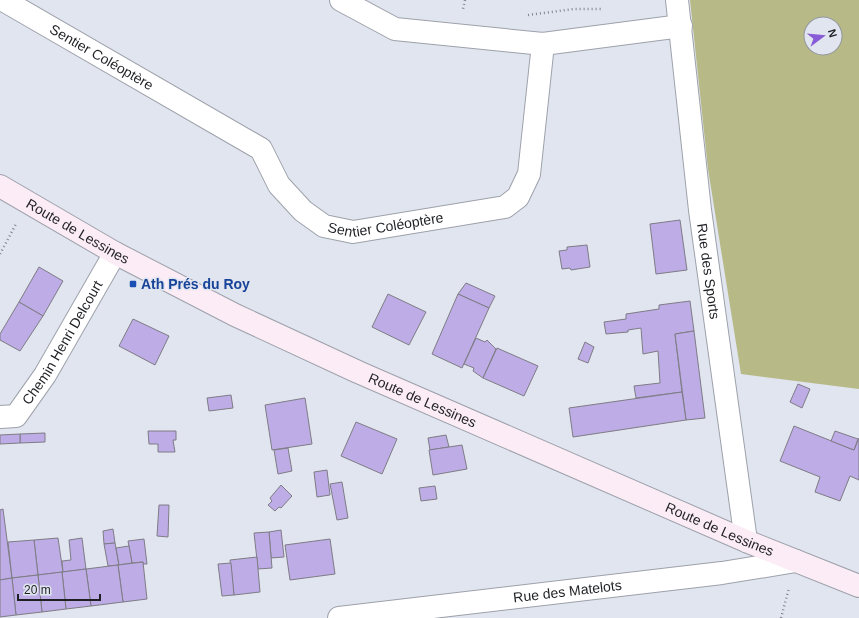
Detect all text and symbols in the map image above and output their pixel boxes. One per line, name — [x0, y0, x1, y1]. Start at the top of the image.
north arrow — [803, 16, 843, 56]
street label: Sentier Coléoptère — [47, 21, 157, 93]
text: N — [826, 28, 839, 39]
street label: Route de Lessines — [24, 195, 132, 267]
street label: Sentier Coléoptère — [326, 209, 445, 240]
street label: Rue des Sports — [694, 222, 723, 320]
place label: Ath Prés du Roy — [141, 276, 250, 292]
street label: Chemin Henri Delcourt — [19, 278, 106, 408]
marker: Ath Prés du Roy — [128, 279, 138, 289]
street label: Route de Lessines — [366, 370, 479, 431]
street label: Route de Lessines — [663, 499, 776, 559]
scale bar — [18, 576, 100, 602]
street label: Rue des Matelots — [512, 577, 623, 605]
text: 20 m — [24, 583, 51, 597]

